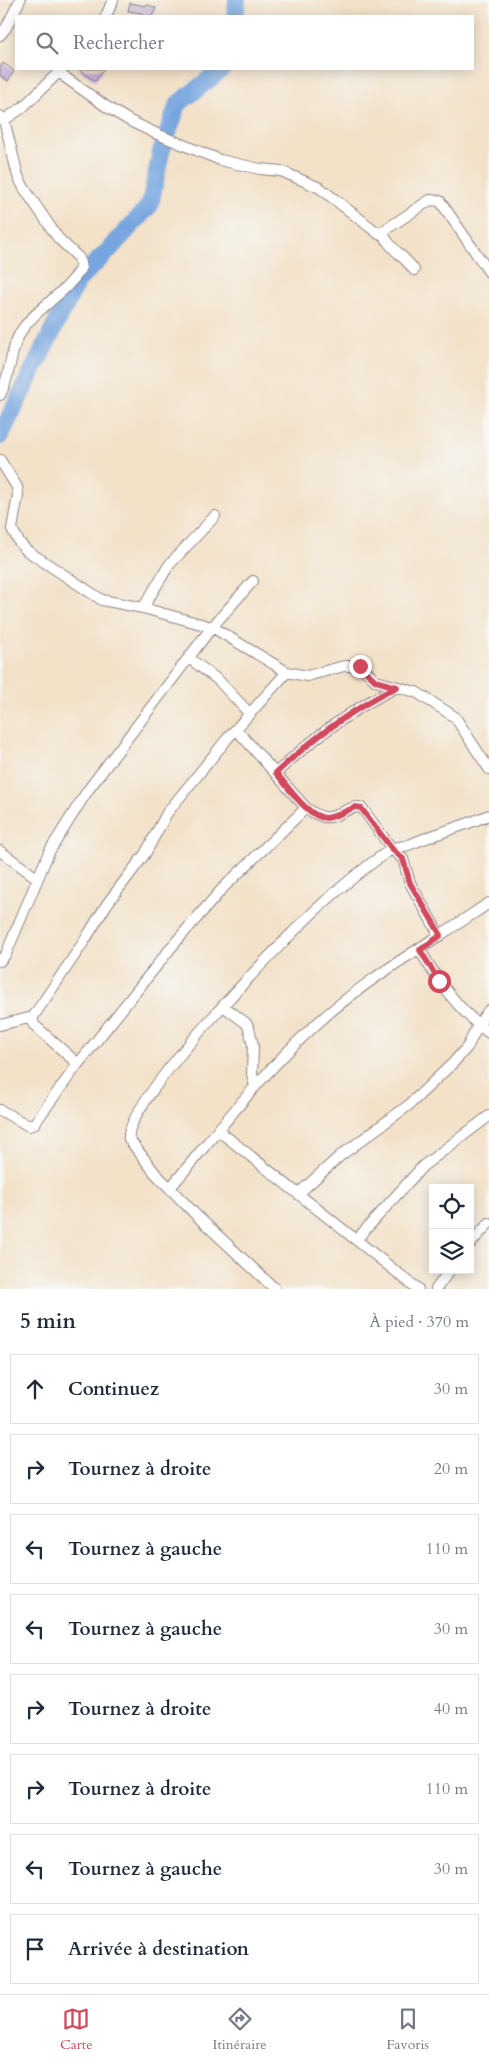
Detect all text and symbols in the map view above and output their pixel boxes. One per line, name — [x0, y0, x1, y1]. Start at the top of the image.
search box — [15, 15, 474, 70]
icon: search — [33, 29, 61, 57]
text: Rechercher — [73, 30, 164, 56]
route end — [349, 655, 372, 678]
route start — [428, 970, 451, 993]
map controls — [429, 1184, 474, 1274]
button: locate — [429, 1184, 474, 1229]
button: layers — [429, 1229, 474, 1274]
text: 5 min — [20, 1307, 76, 1336]
text: À pied · 370 m — [369, 1311, 469, 1333]
icon: ahead — [21, 1375, 49, 1403]
text: Continuez — [68, 1376, 159, 1402]
text: 30 m — [434, 1378, 468, 1400]
icon: right — [21, 1455, 49, 1483]
text: Tournez à droite — [68, 1456, 211, 1482]
text: 20 m — [434, 1458, 468, 1480]
icon: left — [21, 1535, 49, 1563]
text: Tournez à gauche — [68, 1536, 222, 1562]
text: 110 m — [426, 1538, 468, 1560]
icon: left — [21, 1615, 49, 1643]
text: Tournez à gauche — [68, 1616, 222, 1642]
text: 30 m — [434, 1618, 468, 1640]
icon: right — [21, 1695, 49, 1723]
text: Tournez à droite — [68, 1696, 211, 1722]
text: 40 m — [434, 1698, 468, 1720]
icon: right — [21, 1775, 49, 1803]
text: Tournez à droite — [68, 1776, 211, 1802]
text: 110 m — [426, 1778, 468, 1800]
icon: left — [21, 1855, 49, 1883]
text: Tournez à gauche — [68, 1856, 222, 1882]
text: 30 m — [434, 1858, 468, 1880]
icon: arrive — [21, 1935, 49, 1963]
text: Arrivée à destination — [68, 1936, 249, 1962]
tab: Carte — [60, 2005, 93, 2054]
tab: Itinéraire — [213, 2005, 267, 2054]
tab: Favoris — [387, 2005, 429, 2054]

